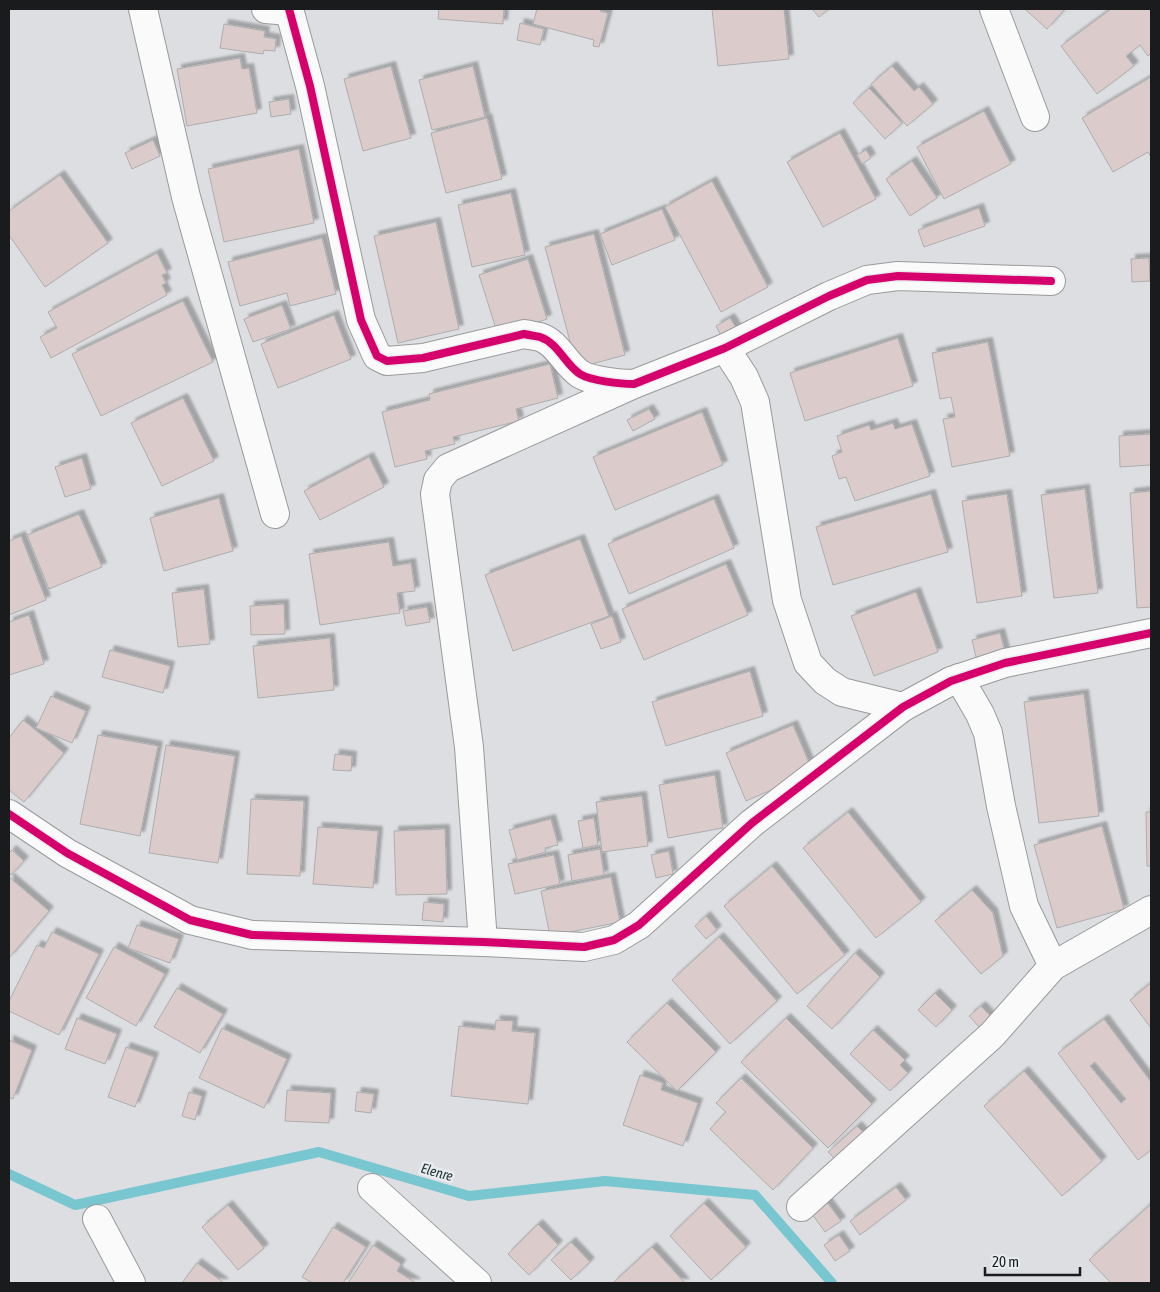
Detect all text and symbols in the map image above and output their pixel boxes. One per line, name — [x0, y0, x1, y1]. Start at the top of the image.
water label: Elenre — [419, 1160, 455, 1184]
scale bar — [985, 1244, 1080, 1276]
text: 20 m — [992, 1253, 1019, 1270]

